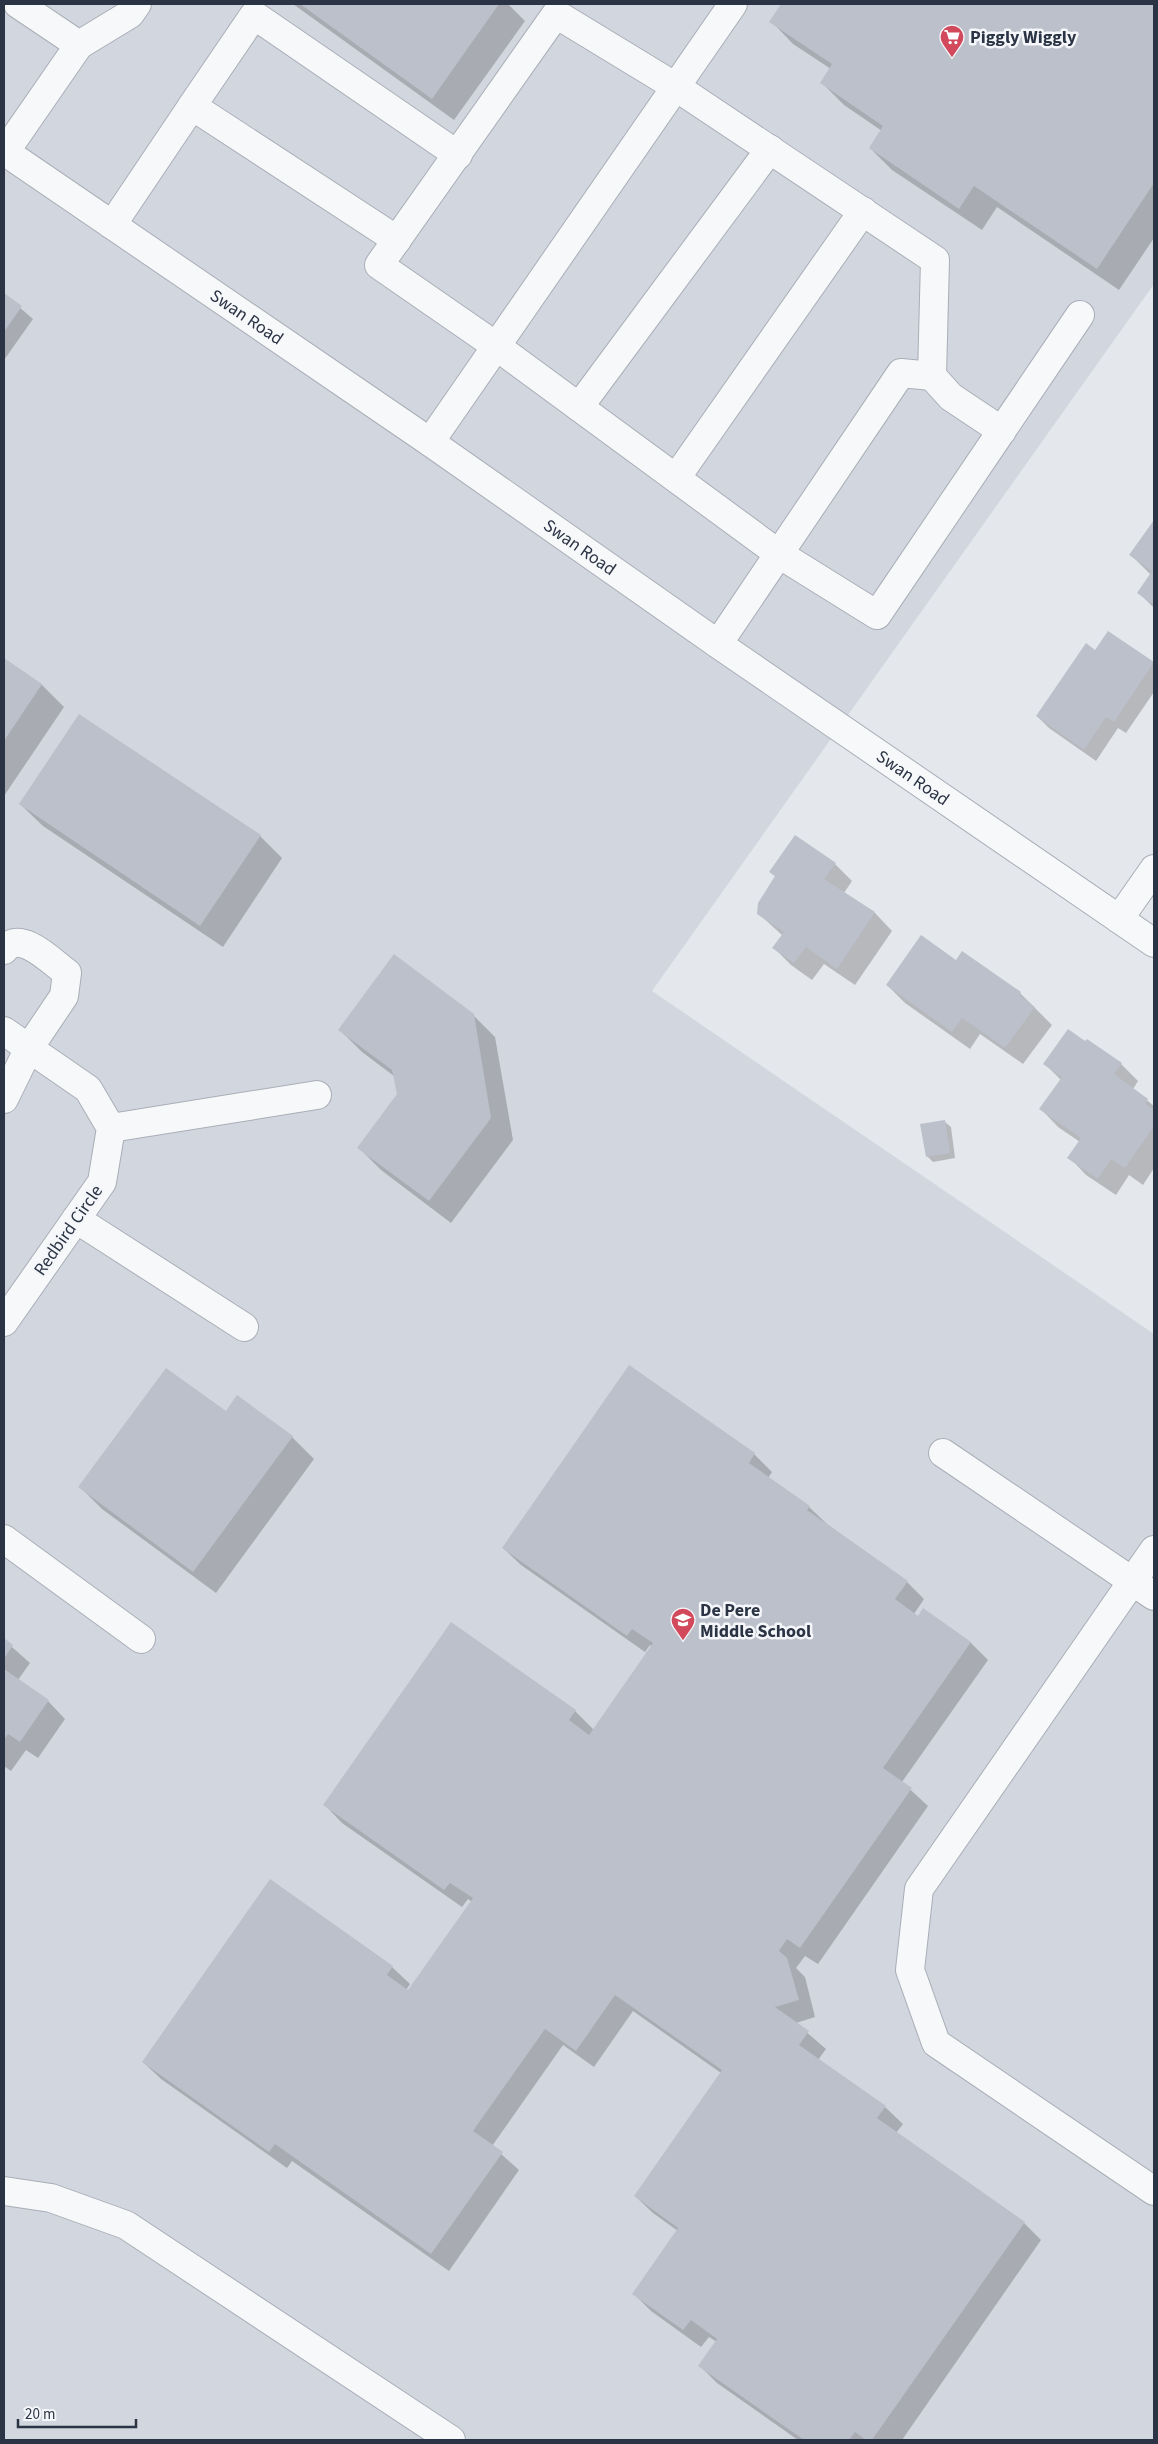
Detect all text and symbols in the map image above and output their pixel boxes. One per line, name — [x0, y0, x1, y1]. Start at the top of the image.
supermarket icon: Piggly Wiggly — [939, 24, 965, 58]
place label: Piggly Wiggly — [970, 25, 1077, 50]
street label: Swan Road — [205, 283, 288, 351]
street label: Swan Road — [538, 513, 621, 582]
street label: Swan Road — [871, 744, 954, 812]
street label: Redbird Circle — [28, 1180, 109, 1281]
place label: De Pere Middle School — [700, 1598, 811, 1644]
school or university icon: De Pere Middle School — [670, 1607, 696, 1641]
scale bar — [18, 2396, 135, 2428]
text: 20 m — [25, 2404, 55, 2425]

